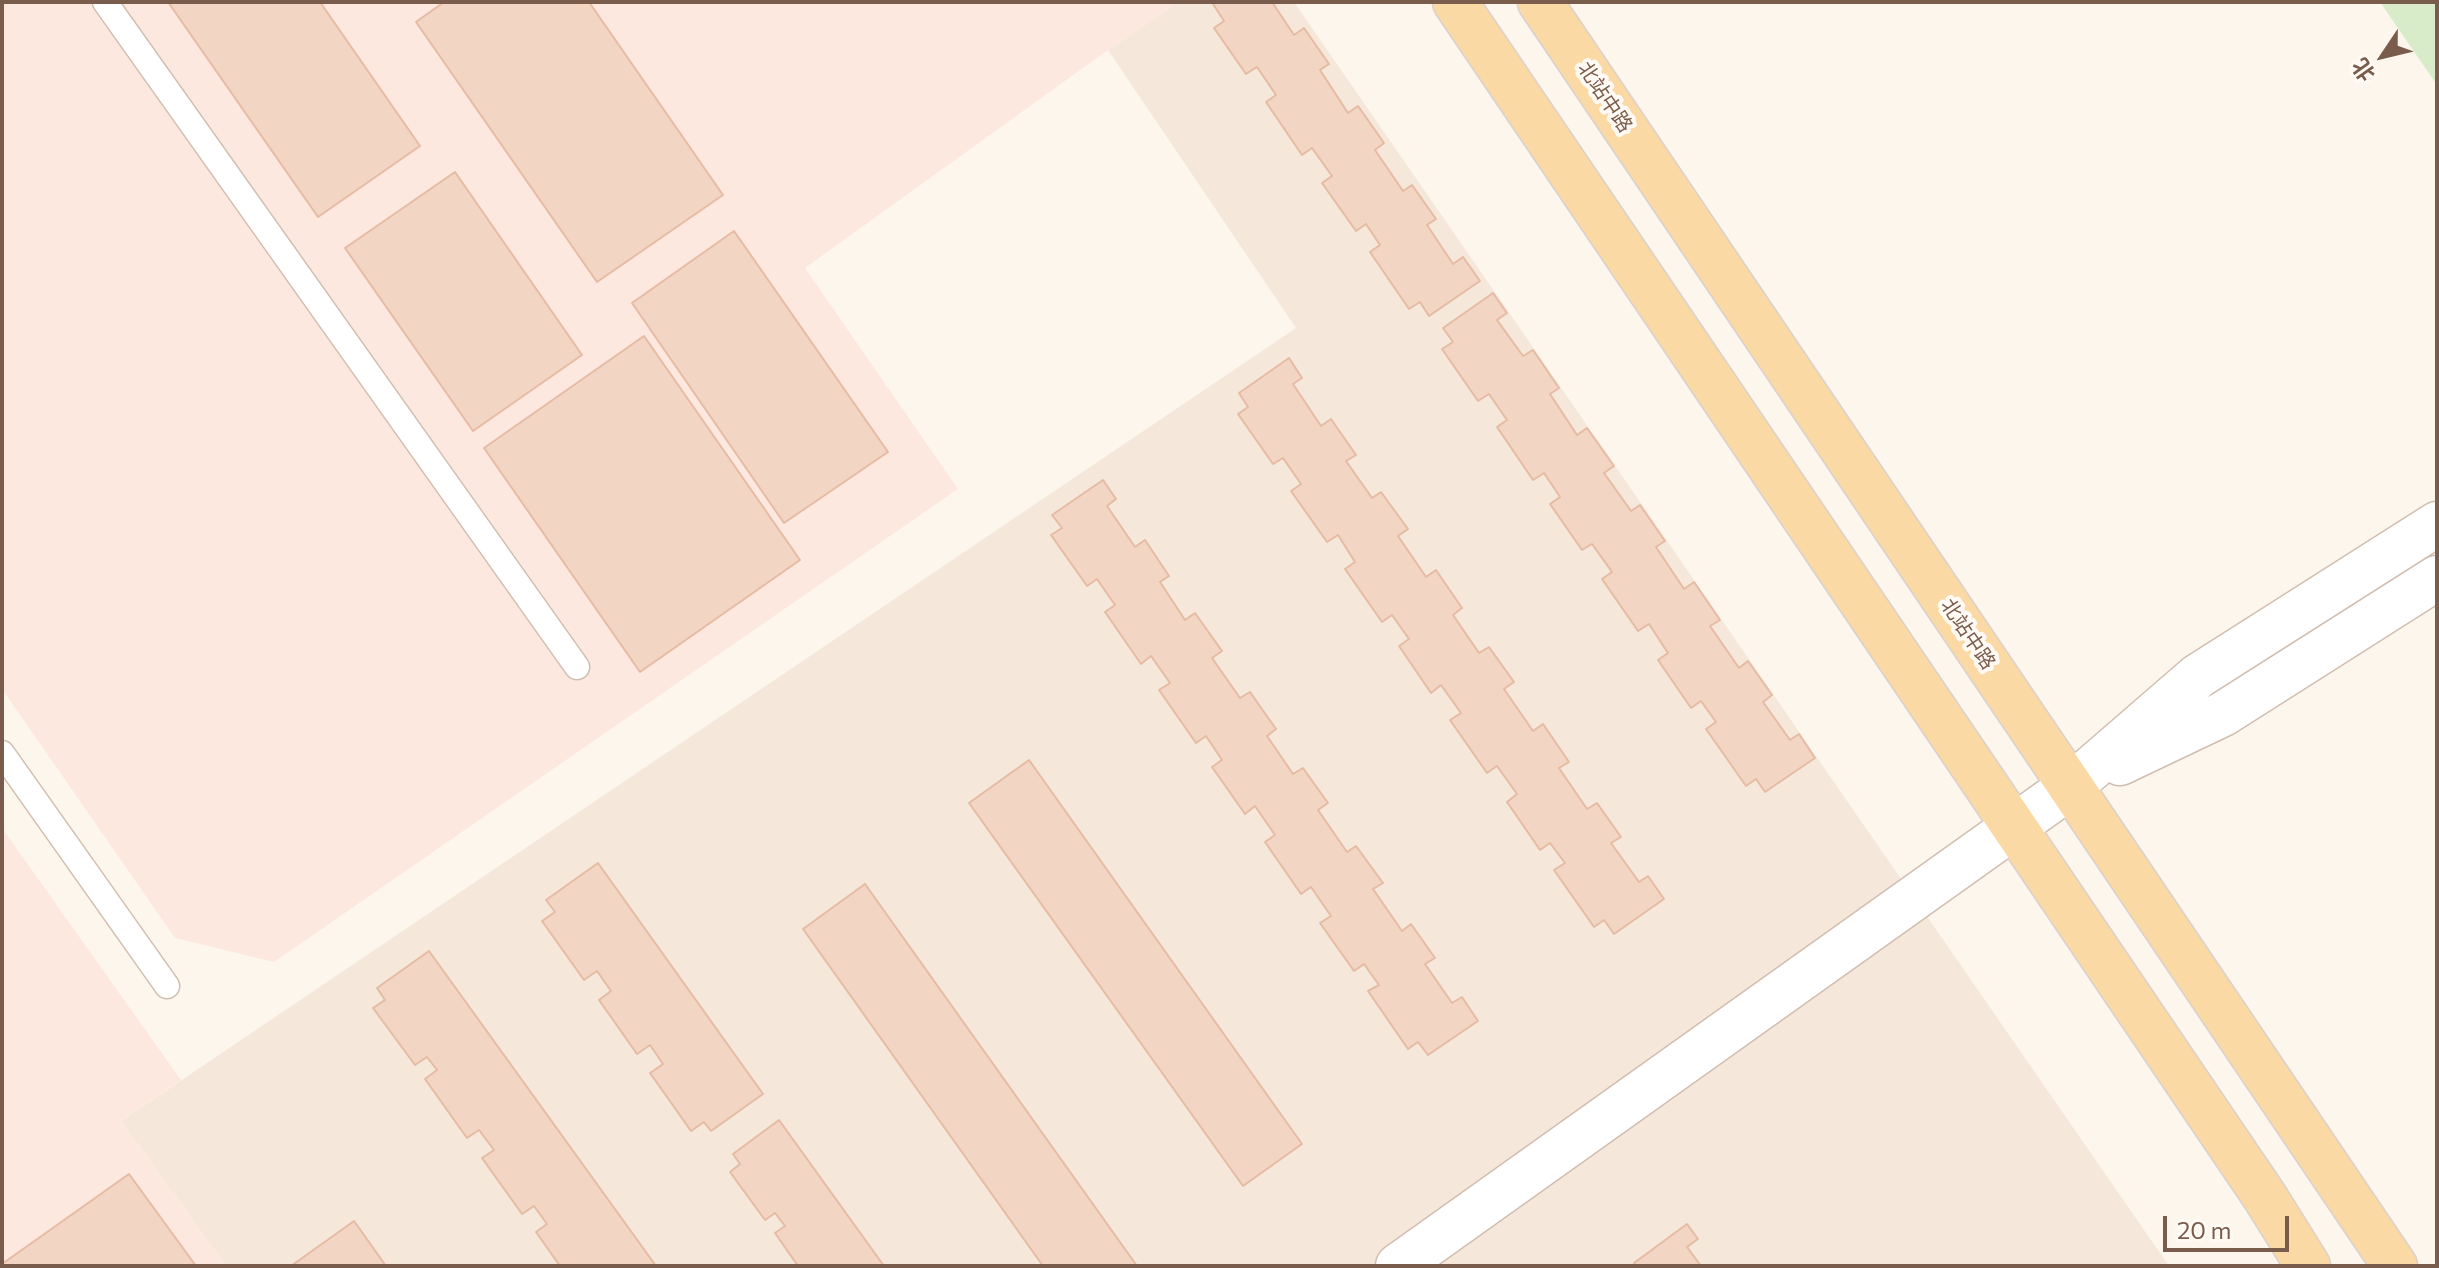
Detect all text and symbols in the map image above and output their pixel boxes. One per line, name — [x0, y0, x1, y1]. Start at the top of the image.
north arrow — [2343, 16, 2423, 96]
text: 北 — [2346, 53, 2380, 87]
street label: 北站中路 — [1573, 57, 1637, 137]
street label: 北站中路 — [1936, 594, 2000, 674]
scale bar — [2167, 1200, 2293, 1250]
text: 20 m — [2177, 1215, 2231, 1244]

